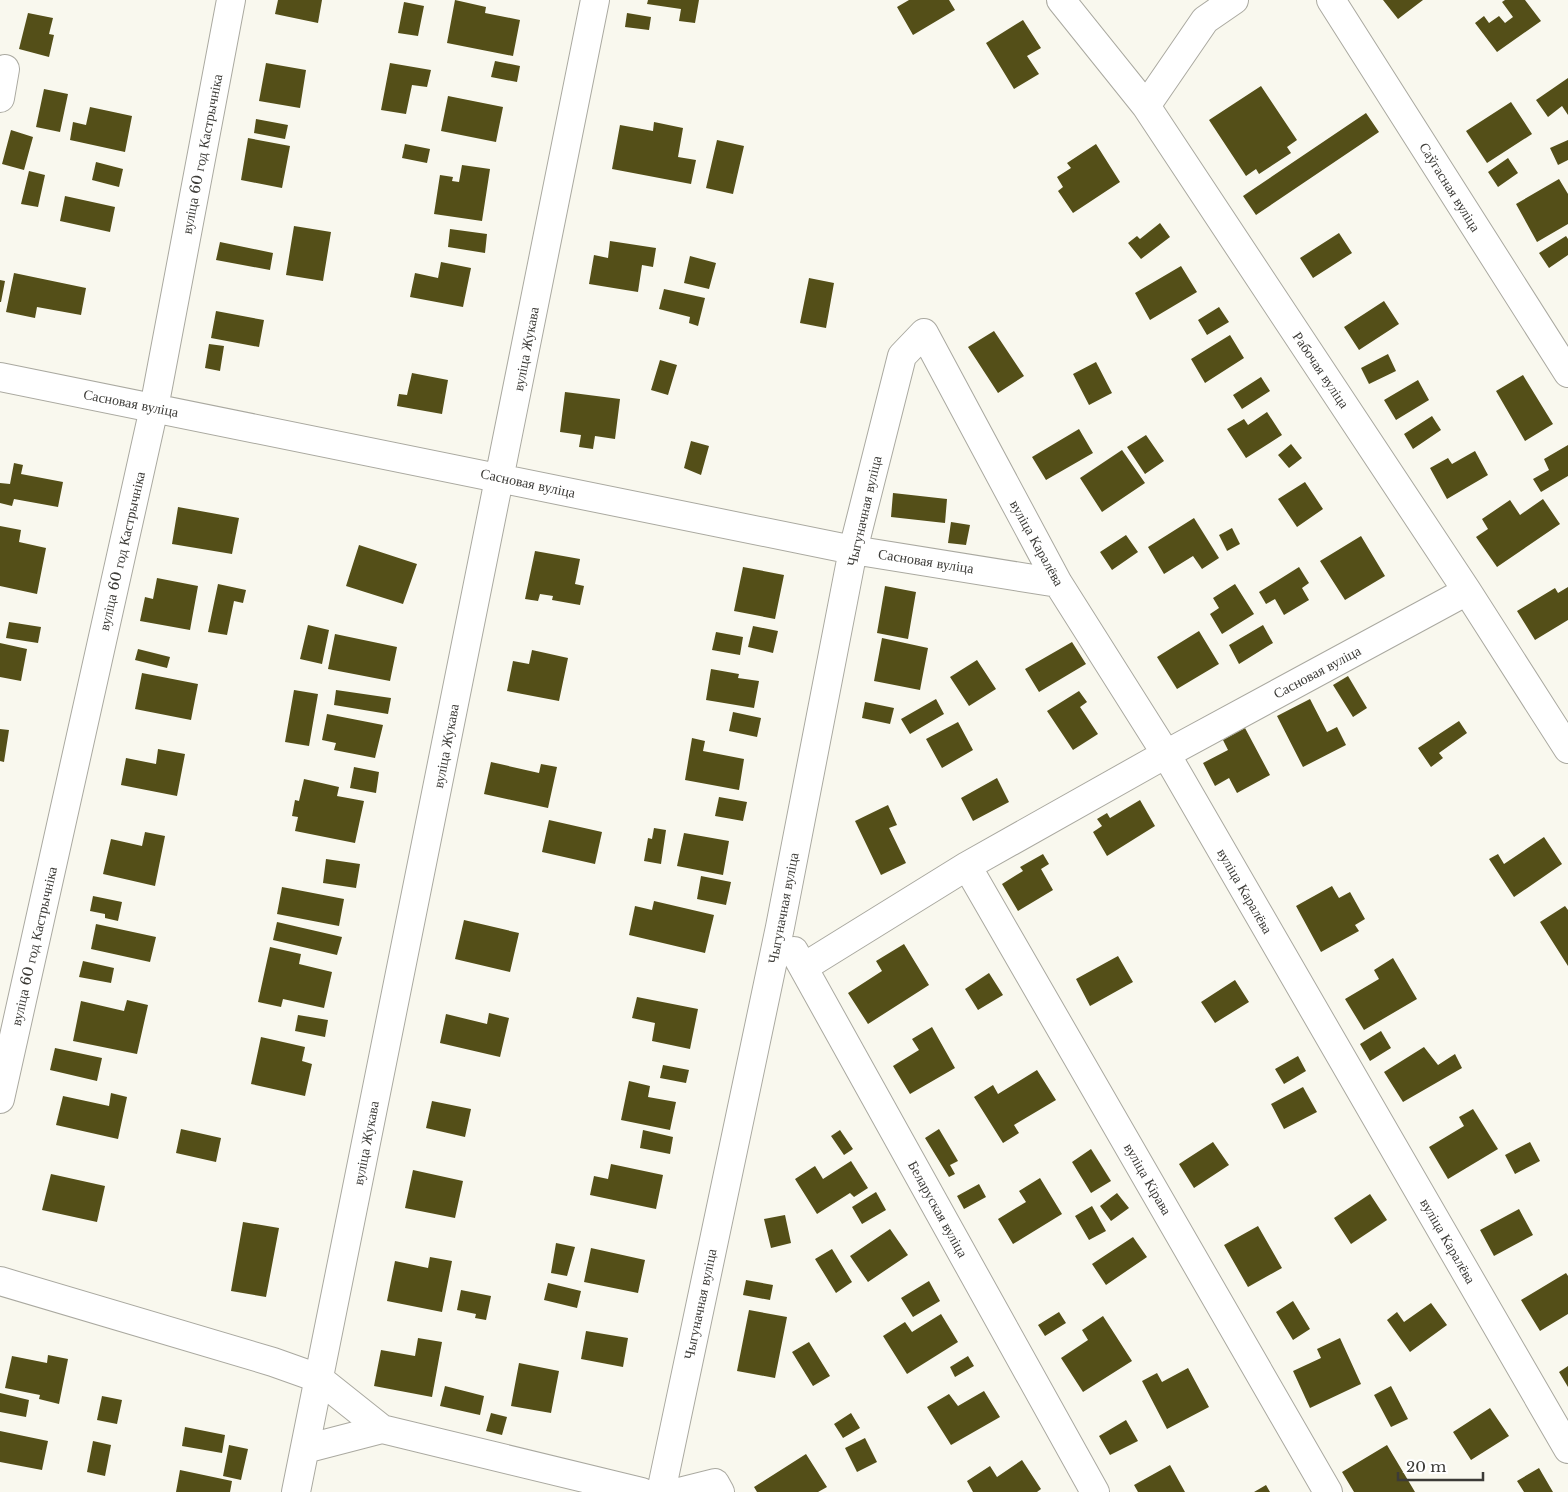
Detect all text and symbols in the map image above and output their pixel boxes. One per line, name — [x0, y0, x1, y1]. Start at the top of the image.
street label: вуліца 60 год Кастрычніка — [178, 72, 227, 236]
street label: Саўгасная вуліца — [1415, 139, 1485, 236]
street label: вуліца Жукава — [509, 305, 543, 393]
street label: Рабочая вуліца — [1289, 328, 1354, 412]
street label: Сасновая вуліца — [82, 385, 181, 421]
street label: Чыгуначная вуліца — [843, 453, 886, 568]
street label: Сасновая вуліца — [479, 464, 578, 502]
street label: вуліца 60 год Кастрычніка — [95, 469, 149, 632]
street label: вуліца Каралёва — [1006, 497, 1068, 590]
street label: Сасновая вуліца — [877, 545, 976, 578]
street label: Сасновая вуліца — [1270, 641, 1364, 703]
street label: вуліца Жукава — [429, 702, 463, 790]
street label: вуліца Каралёва — [1213, 845, 1277, 938]
street label: Чыгуначная вуліца — [763, 850, 803, 965]
street label: вуліца 60 год Кастрычніка — [7, 864, 61, 1027]
street label: вуліца Жукава — [349, 1099, 383, 1187]
street label: вуліца Кірава — [1120, 1140, 1176, 1219]
street label: Беларуская вуліца — [904, 1157, 972, 1261]
street label: вуліца Каралёва — [1416, 1195, 1480, 1288]
street label: Чыгуначная вуліца — [679, 1246, 721, 1361]
scale bar — [1398, 1450, 1483, 1482]
text: 20 m — [1406, 1457, 1446, 1476]

